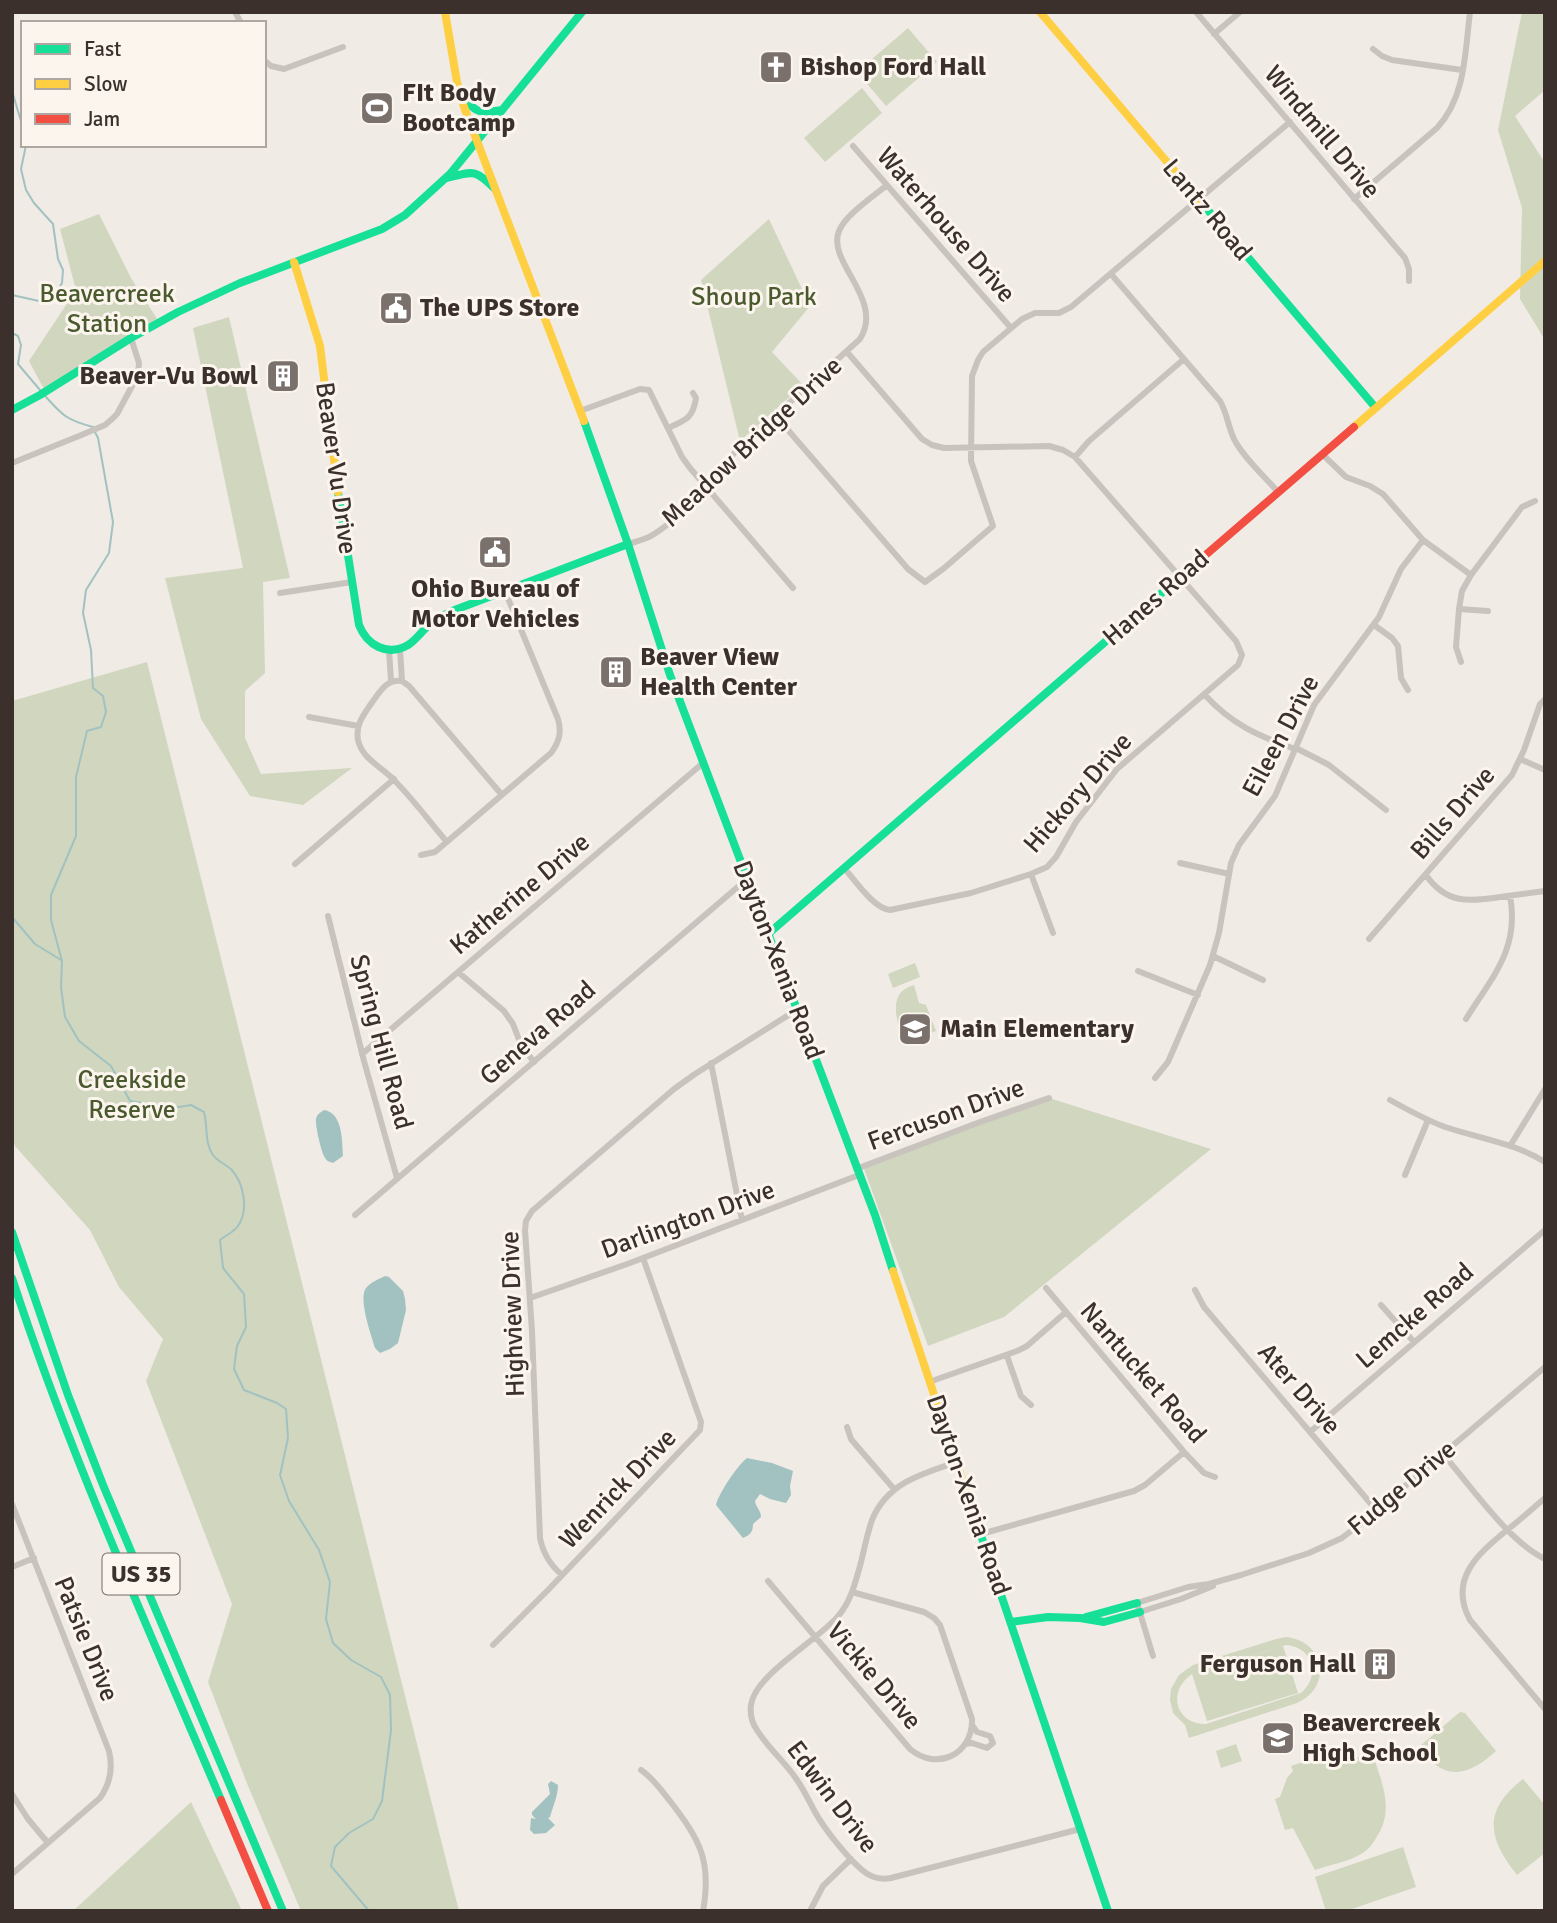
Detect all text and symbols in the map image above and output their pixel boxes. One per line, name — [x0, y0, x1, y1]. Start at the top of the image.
legend — [21, 21, 266, 147]
text: Fast — [84, 36, 121, 62]
church icon: Bishop Ford Hall — [757, 48, 795, 86]
place label: Bishop Ford Hall — [800, 51, 986, 83]
street label: Windmill Drive — [1257, 59, 1387, 205]
text: Slow — [84, 71, 128, 97]
place label: FIt Body Bootcamp — [402, 77, 515, 139]
sports icon: FIt Body Bootcamp — [358, 89, 396, 127]
text: Jam — [84, 106, 120, 132]
street label: Waterhouse Drive — [870, 141, 1022, 309]
street label: Lantz Road — [1155, 153, 1259, 267]
park label: Beavercreek Station — [39, 278, 175, 340]
park label: Shoup Park — [691, 281, 817, 313]
public building icon: The UPS Store — [377, 289, 415, 327]
place label: The UPS Store — [420, 292, 580, 324]
street label: Meadow Bridge Drive — [655, 350, 849, 534]
building icon: Beaver-Vu Bowl — [264, 357, 302, 395]
place label: Beaver-Vu Bowl — [79, 360, 258, 392]
street label: Beaver Vu Drive — [308, 380, 364, 556]
public building icon: Ohio Bureau of Motor Vehicles — [476, 533, 514, 571]
street label: Hanes Road — [1096, 543, 1216, 653]
place label: Ohio Bureau of Motor Vehicles — [411, 573, 581, 635]
place label: Beaver View Health Center — [640, 641, 798, 703]
building icon: Beaver View Health Center — [597, 653, 635, 691]
street label: Eileen Drive — [1236, 670, 1326, 802]
street label: Hickory Drive — [1017, 726, 1139, 860]
street label: Bills Drive — [1404, 760, 1502, 866]
street label: Katherine Drive — [444, 826, 596, 962]
street label: Dayton-Xenia Road — [725, 856, 831, 1064]
street label: Spring Hill Road — [342, 951, 420, 1133]
street label: Geneva Road — [474, 974, 602, 1092]
school or university icon: Main Elementary — [896, 1010, 934, 1048]
place label: Main Elementary — [940, 1013, 1134, 1045]
park label: Creekside Reserve — [77, 1064, 187, 1126]
street label: Fercuson Drive — [863, 1072, 1029, 1158]
street label: Darlington Drive — [597, 1174, 779, 1266]
street label: Highview Drive — [494, 1230, 532, 1398]
street label: Lemcke Road — [1349, 1256, 1481, 1376]
street label: Nantucket Road — [1073, 1296, 1213, 1450]
street label: Ater Drive — [1251, 1337, 1347, 1441]
street label: Dayton-Xenia Road — [919, 1390, 1017, 1600]
street label: Wenrick Drive — [553, 1422, 683, 1556]
street label: Fudge Drive — [1341, 1433, 1463, 1543]
road number: US 35 — [102, 1554, 180, 1594]
street label: Patsie Drive — [47, 1572, 125, 1706]
street label: Vickie Drive — [820, 1616, 928, 1736]
building icon: Ferguson Hall — [1361, 1645, 1399, 1683]
place label: Ferguson Hall — [1200, 1648, 1356, 1680]
place label: Beavercreek High School — [1302, 1707, 1441, 1769]
school or university icon: Beavercreek High School — [1259, 1719, 1297, 1757]
street label: Edwin Drive — [779, 1734, 885, 1860]

